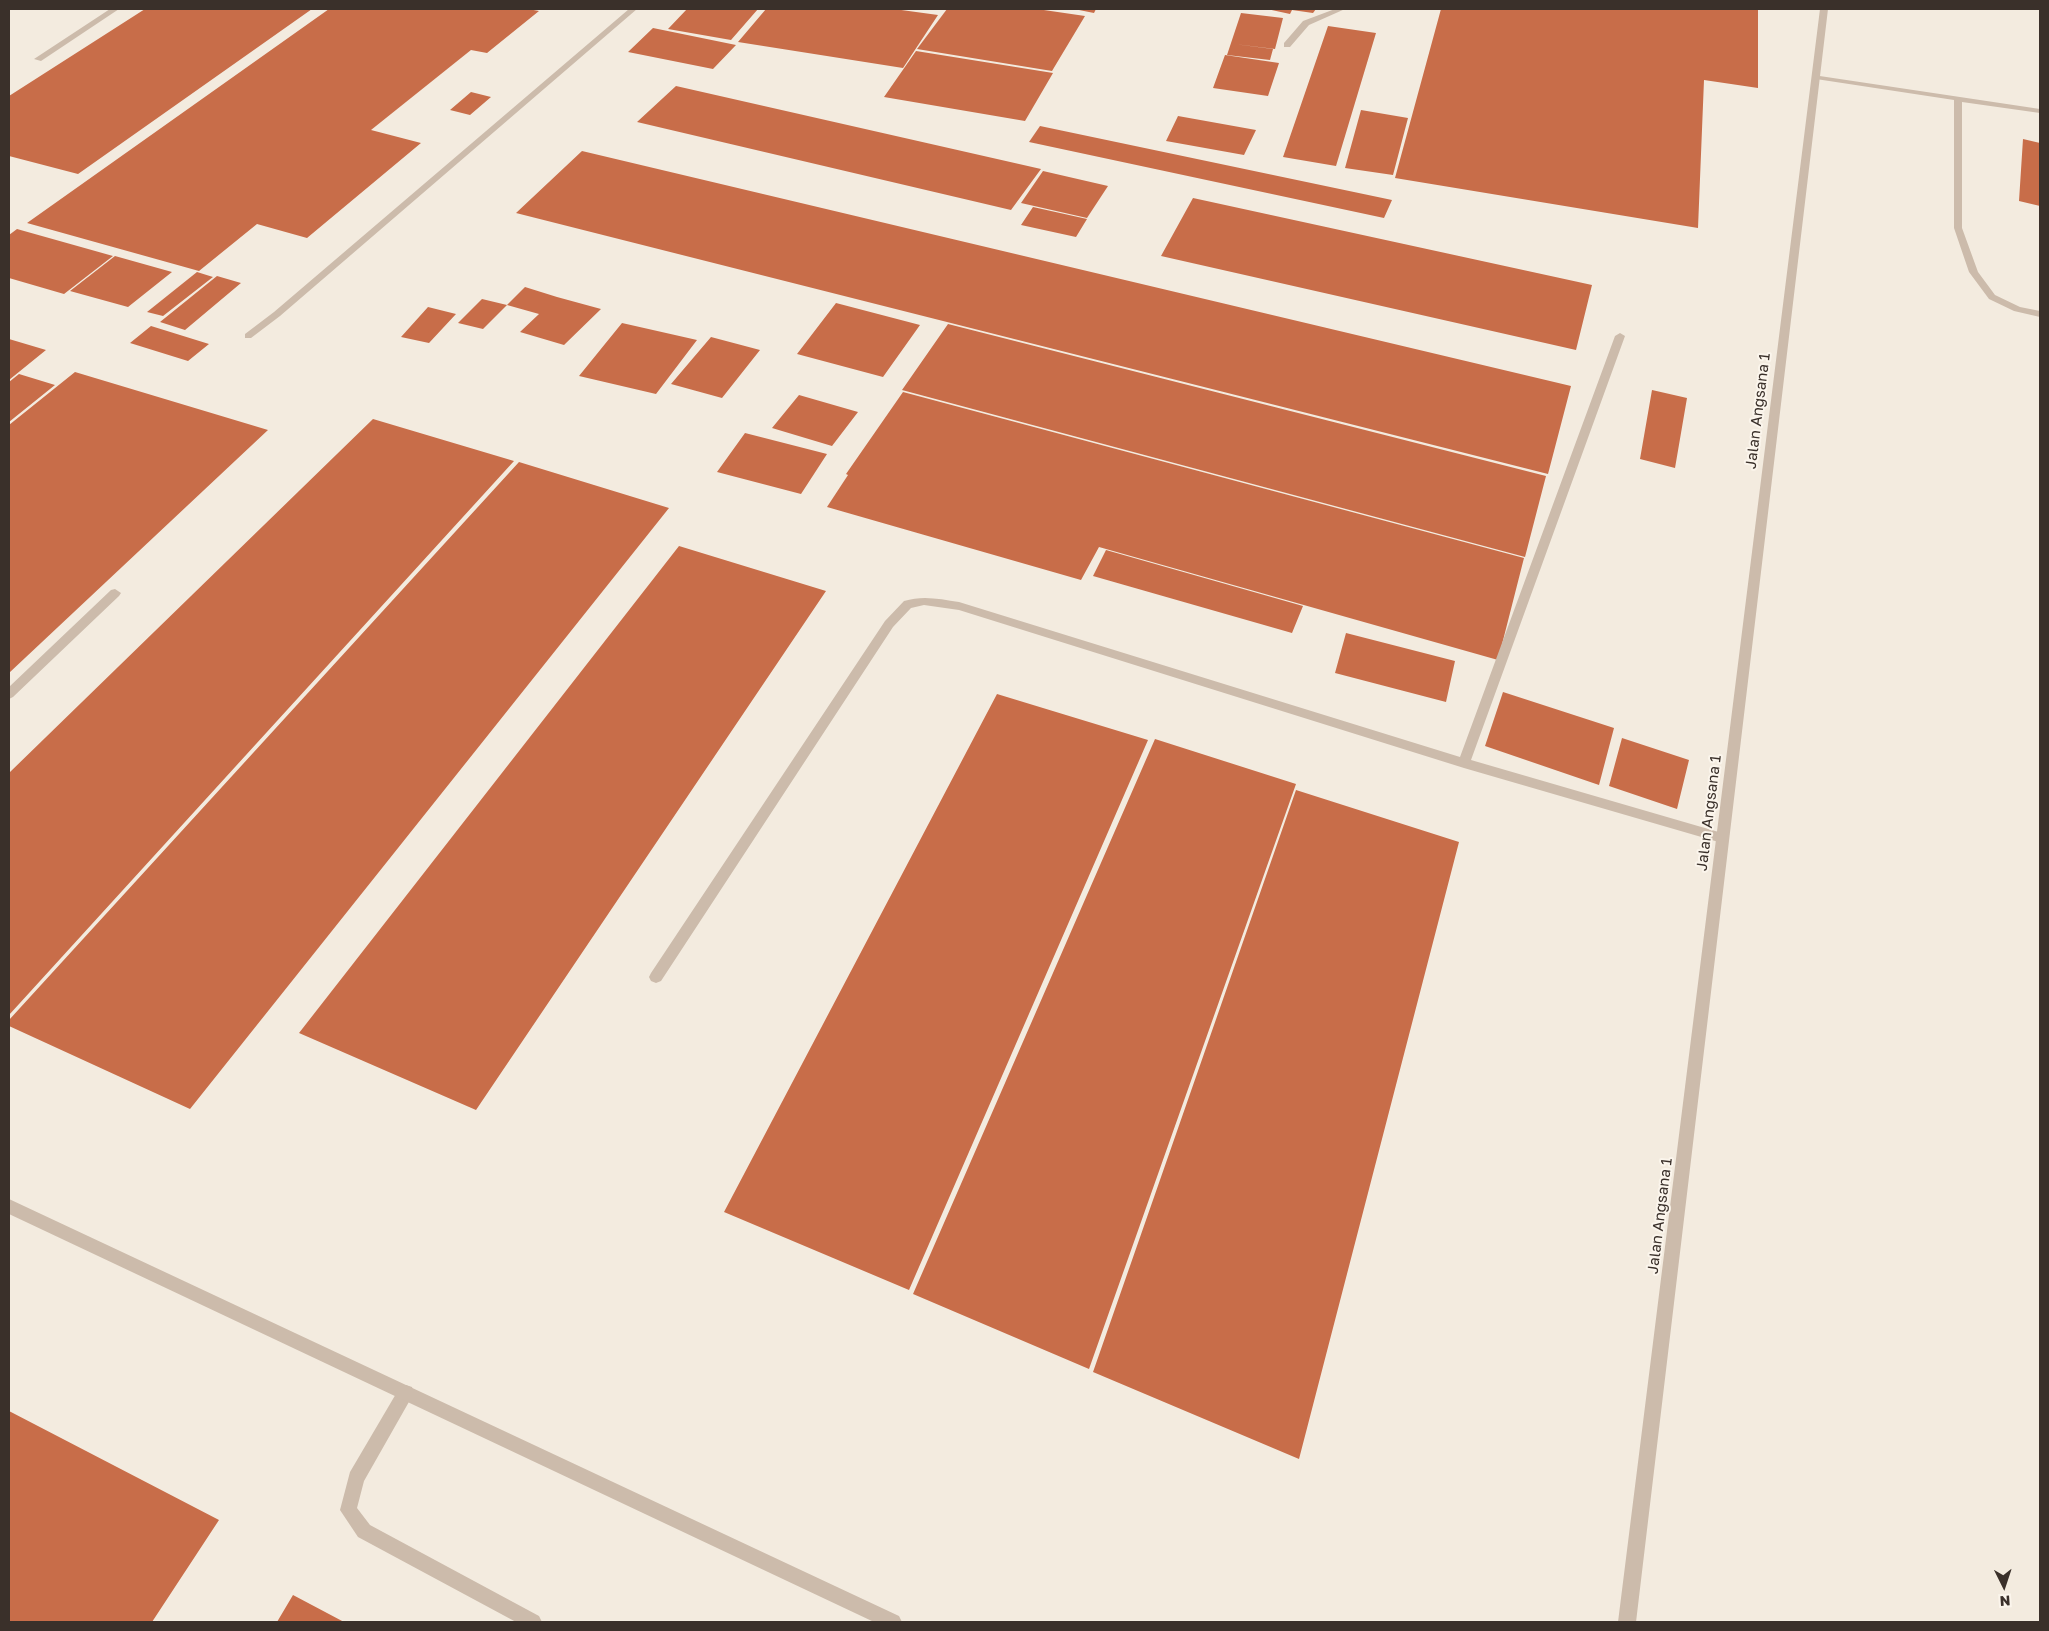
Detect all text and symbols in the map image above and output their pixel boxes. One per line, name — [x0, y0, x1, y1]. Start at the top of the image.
street label: Jalan Angsana 1 — [1742, 352, 1774, 470]
street label: Jalan Angsana 1 — [1693, 754, 1725, 872]
street label: Jalan Angsana 1 — [1644, 1157, 1676, 1275]
north arrow — [1979, 1561, 2029, 1611]
text: N — [1999, 1593, 2011, 1610]

